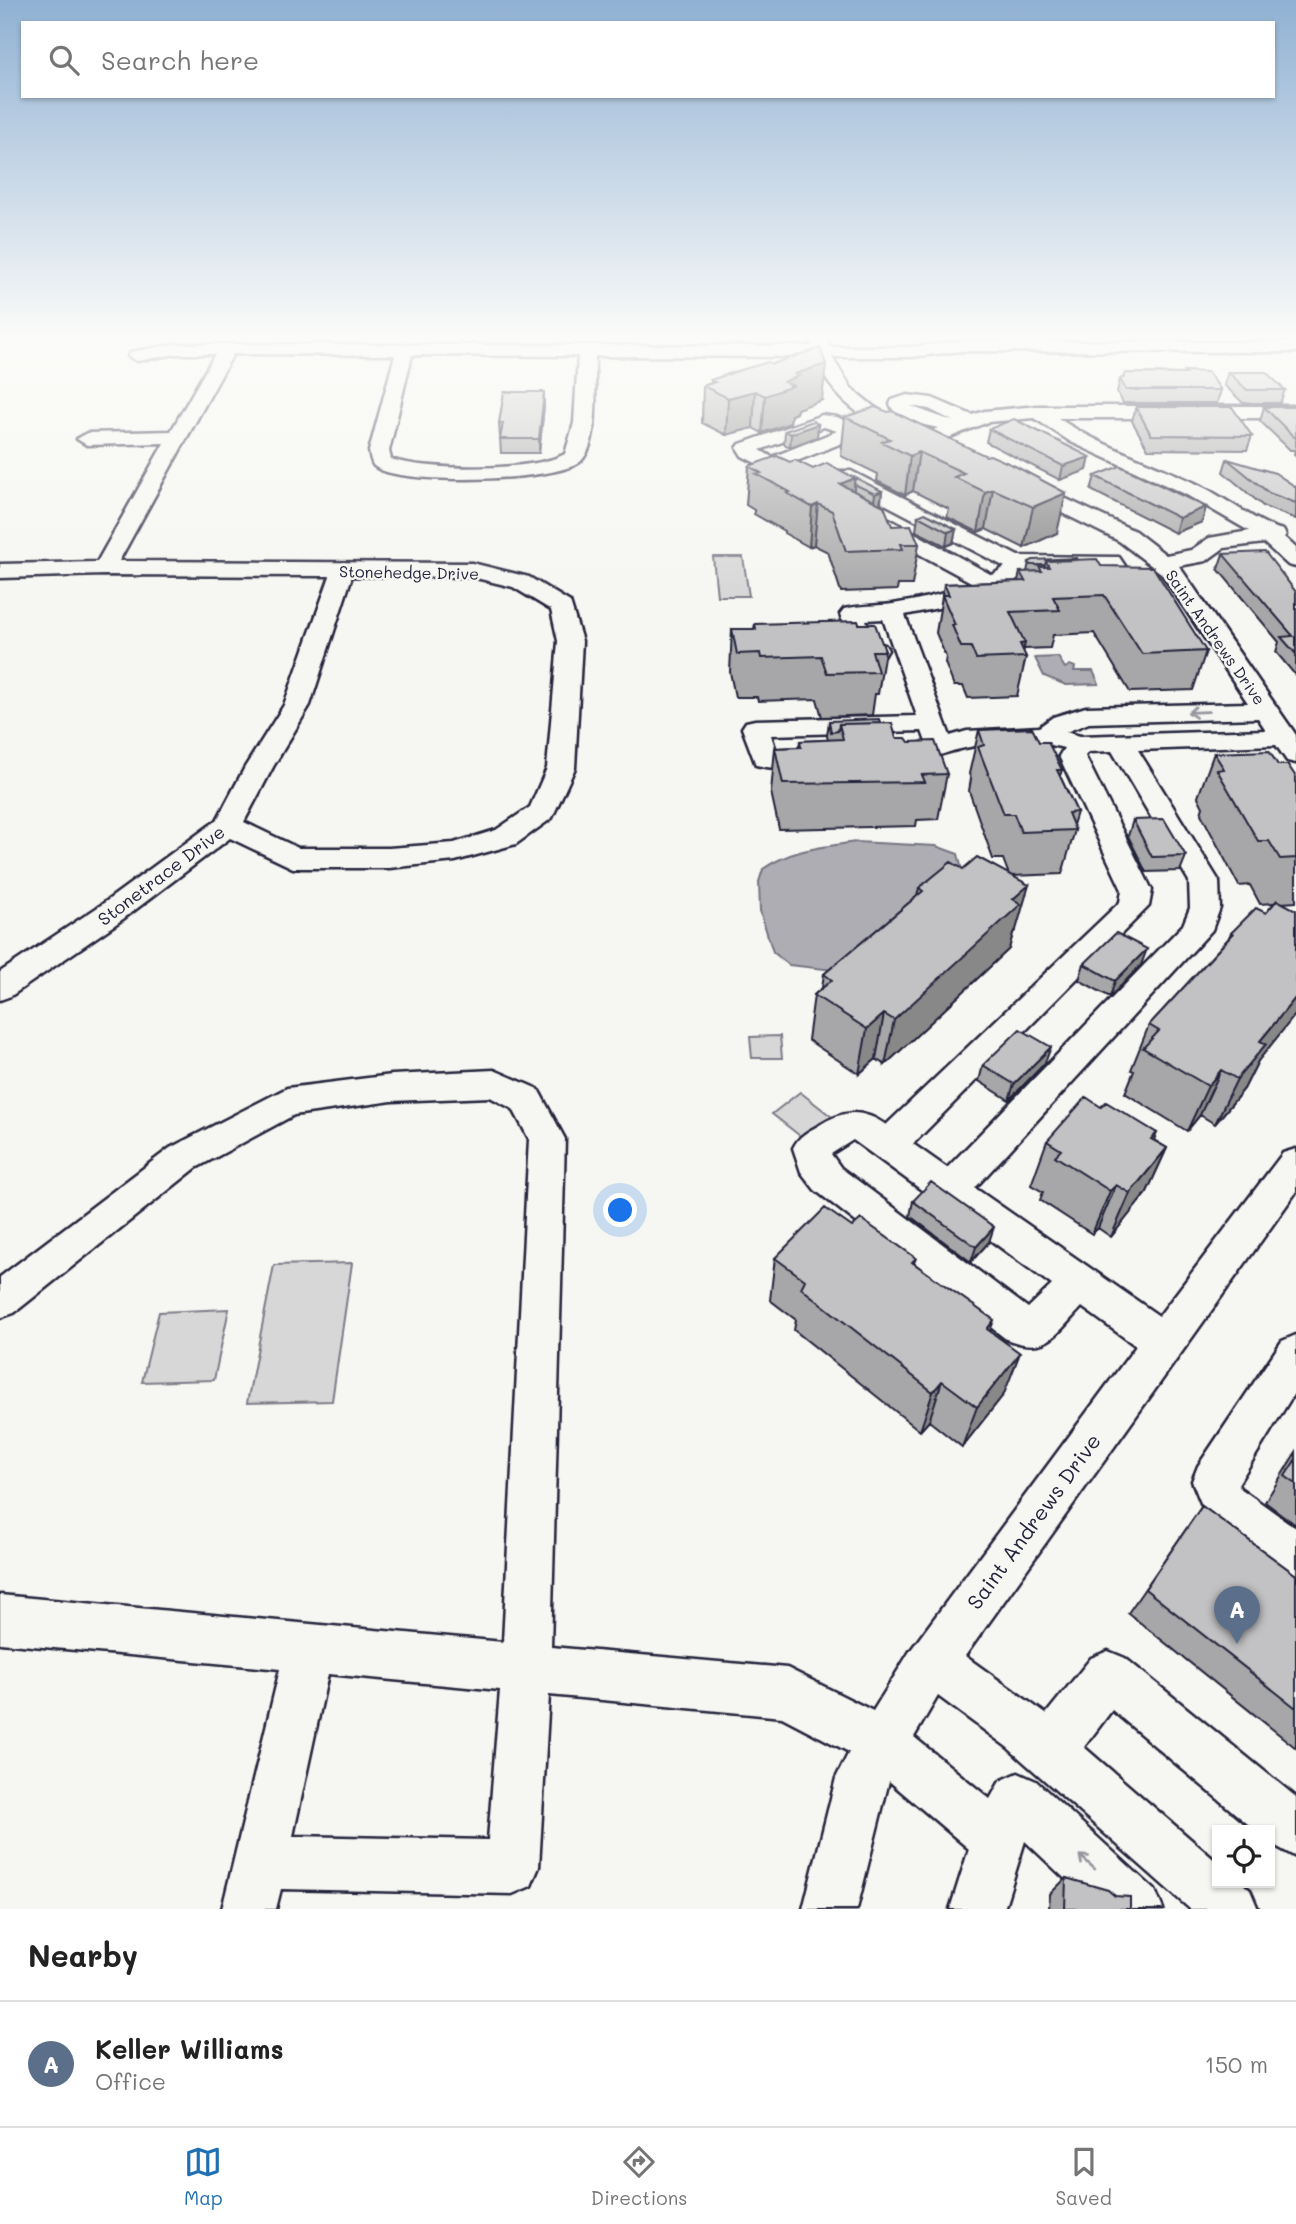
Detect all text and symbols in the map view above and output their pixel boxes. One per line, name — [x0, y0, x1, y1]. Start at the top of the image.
search box — [21, 21, 1275, 98]
icon: search — [45, 41, 83, 79]
text: Search here — [101, 43, 259, 77]
street label: Stonehedge Drive — [339, 560, 479, 584]
street label: Saint Andrews Drive — [1161, 565, 1271, 709]
one-way arrow — [1187, 706, 1210, 719]
street label: Stonetrace Drive — [93, 819, 229, 931]
your location — [603, 1193, 637, 1227]
street label: Saint Andrews Drive — [960, 1428, 1106, 1614]
pin: A — [1214, 1586, 1260, 1644]
map controls — [1212, 1825, 1275, 1888]
button: locate — [1212, 1825, 1275, 1888]
one-way arrow — [1078, 1854, 1096, 1870]
text: Nearby — [28, 1935, 138, 1975]
text: Keller Williams — [95, 2032, 284, 2066]
text: A — [43, 2049, 59, 2079]
text: 150 m — [1204, 2049, 1268, 2079]
text: Office — [95, 2066, 166, 2096]
tab: Map — [184, 2143, 223, 2210]
tab: Directions — [591, 2143, 687, 2210]
tab: Saved — [1056, 2143, 1112, 2210]

